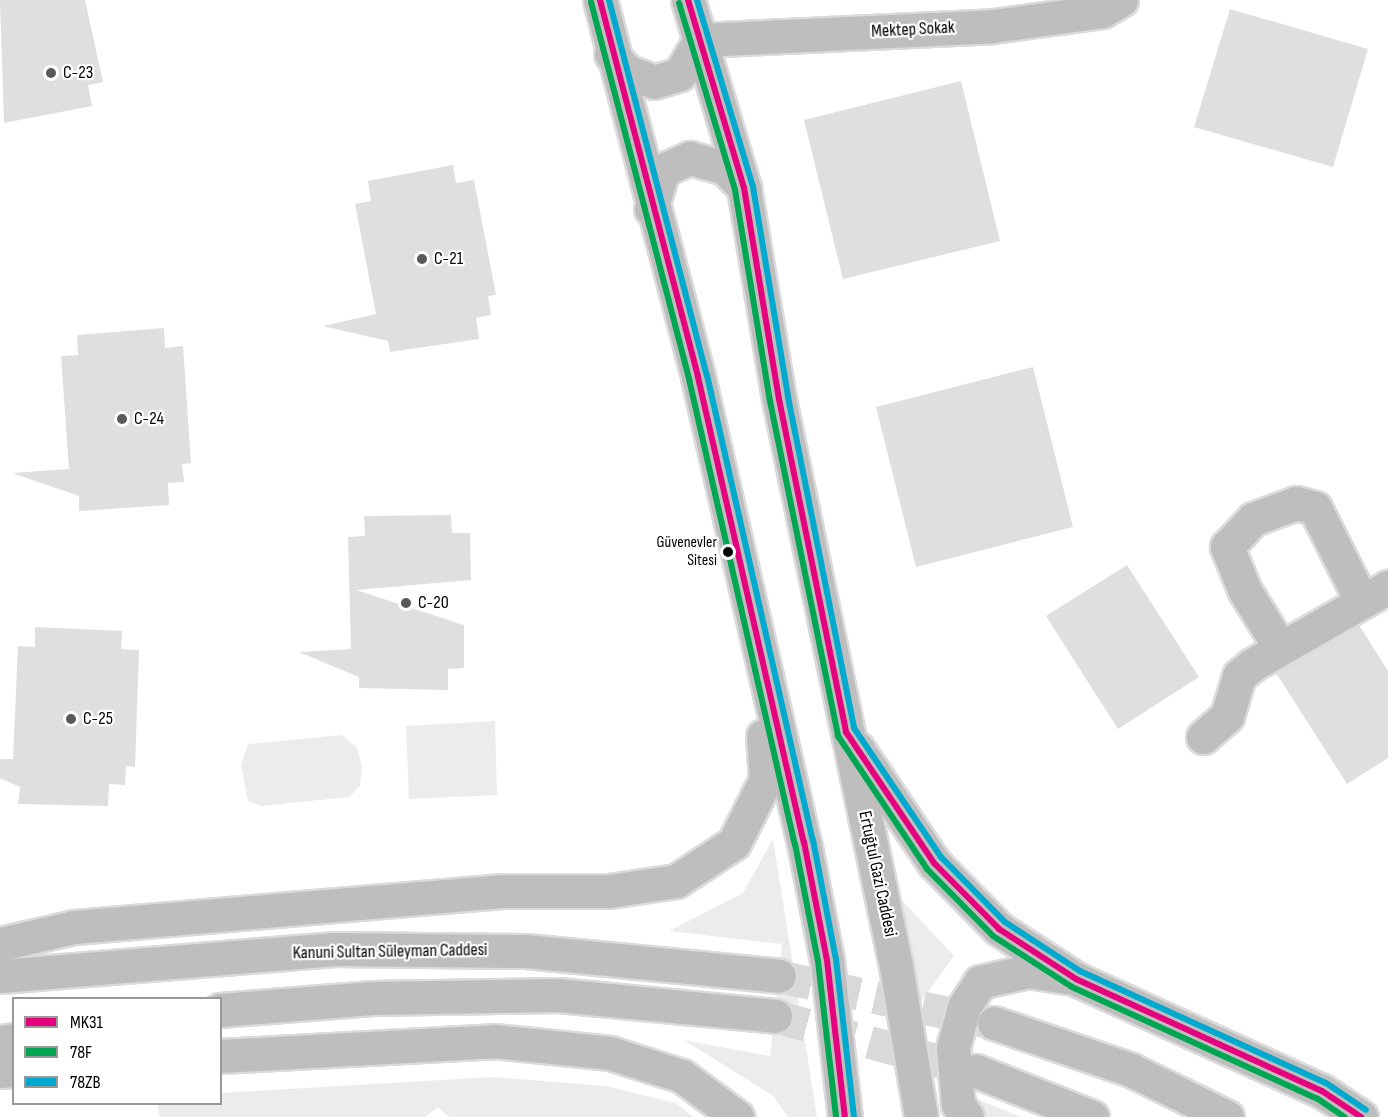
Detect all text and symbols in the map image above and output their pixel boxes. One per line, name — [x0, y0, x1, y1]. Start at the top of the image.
street label: Mektep Sokak — [871, 17, 955, 43]
place label: C-23 — [63, 62, 93, 84]
marker: C-23 — [44, 66, 58, 80]
place label: C-21 — [434, 248, 463, 270]
marker: C-21 — [415, 252, 429, 266]
place label: C-24 — [134, 408, 164, 430]
marker: C-24 — [115, 412, 129, 426]
place label: Güvenevler Sitesi — [656, 533, 717, 571]
marker: Güvenevler Sitesi — [722, 546, 734, 558]
place label: C-20 — [418, 592, 449, 614]
marker: C-20 — [399, 596, 413, 610]
place label: C-25 — [83, 708, 113, 730]
marker: C-25 — [64, 712, 78, 726]
street label: Ertuğtul Gazi Caddesi — [853, 809, 901, 939]
street label: Kanuni Sultan Süleyman Caddesi — [292, 940, 488, 964]
legend — [12, 997, 222, 1105]
text: MK31 — [70, 1012, 103, 1033]
text: 78F — [70, 1042, 92, 1063]
text: 78ZB — [70, 1072, 101, 1093]

